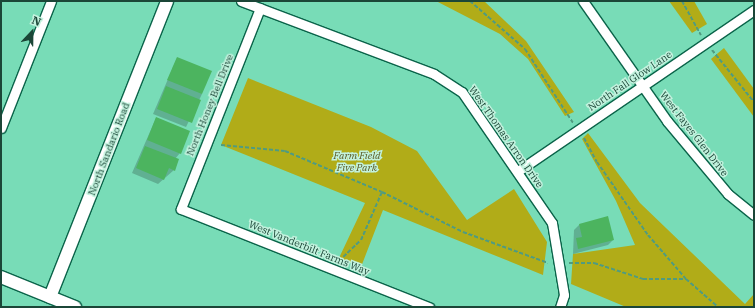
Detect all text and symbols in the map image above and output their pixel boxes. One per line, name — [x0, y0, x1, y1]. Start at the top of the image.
north arrow — [12, 12, 52, 52]
text: N — [30, 13, 43, 29]
street label: North Fall Glow Lane — [586, 48, 674, 114]
street label: North Honey Bell Drive — [184, 52, 236, 158]
street label: West Thomas Arron Drive — [466, 84, 546, 190]
street label: West Fayes Glen Drive — [657, 89, 731, 179]
street label: North Sandario Road — [86, 101, 132, 197]
park label: Farm Field Five Park — [334, 149, 380, 172]
street label: West Vanderbilt Farms Way — [247, 218, 371, 278]

